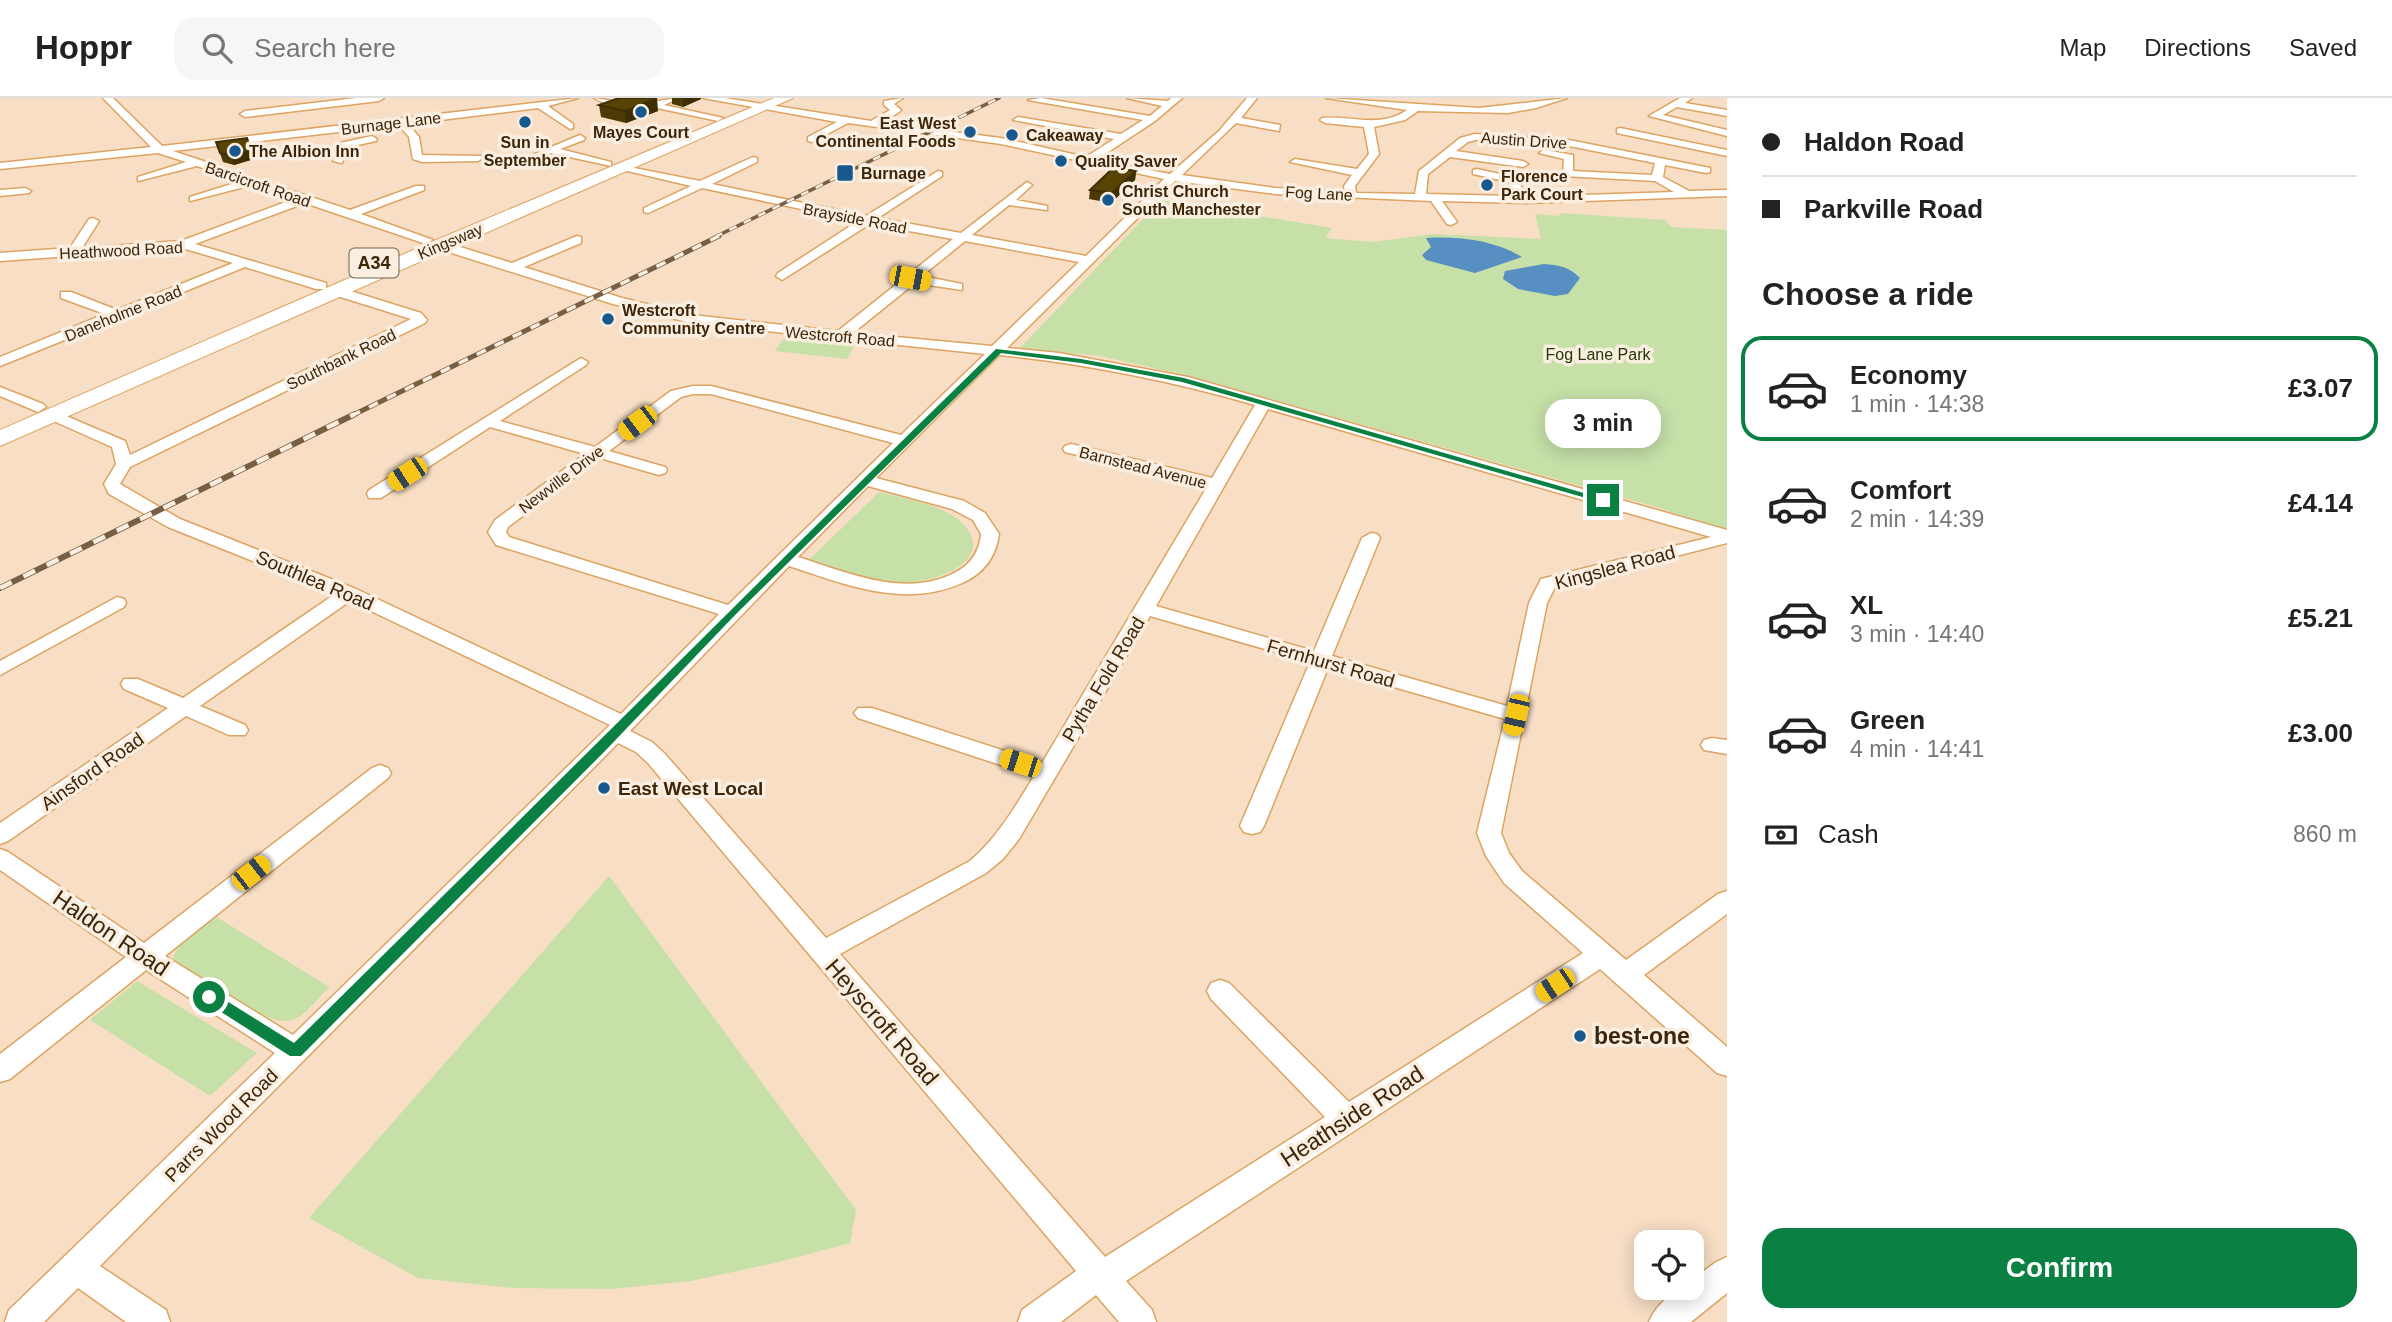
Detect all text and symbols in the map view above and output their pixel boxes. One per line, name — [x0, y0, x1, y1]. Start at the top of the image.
search box — [174, 17, 664, 80]
text: Hoppr — [35, 29, 132, 66]
icon: search — [198, 29, 236, 67]
text: Search here — [254, 33, 396, 63]
text: Map — [2060, 34, 2106, 61]
text: Directions — [2144, 34, 2251, 61]
text: Saved — [2289, 34, 2357, 61]
marker: Mayes Court — [633, 104, 649, 120]
street label: Burnage Lane — [340, 109, 442, 138]
marker: Sun in September — [517, 114, 533, 130]
place label: East West Continental Foods — [816, 115, 957, 150]
place label: Mayes Court — [593, 124, 690, 141]
marker: East West Continental Foods — [962, 124, 978, 140]
marker: Cakeaway — [1004, 127, 1020, 143]
place label: Cakeaway — [1026, 127, 1103, 144]
text: Haldon Road — [1804, 127, 1964, 157]
street label: Austin Drive — [1480, 129, 1568, 152]
place label: Sun in September — [484, 134, 566, 169]
marker: The Albion Inn — [227, 143, 243, 159]
place label: The Albion Inn — [249, 143, 360, 160]
marker: Quality Saver — [1053, 153, 1069, 169]
place label: Quality Saver — [1075, 153, 1177, 170]
street label: Barcicroft Road — [203, 158, 313, 210]
marker: Burnage — [835, 163, 855, 183]
place label: Burnage — [861, 165, 926, 182]
place label: Florence Park Court — [1501, 168, 1583, 203]
marker: Florence Park Court — [1479, 177, 1495, 193]
place label: Christ Church South Manchester — [1122, 183, 1261, 218]
street label: Fog Lane — [1285, 183, 1353, 204]
marker: Christ Church South Manchester — [1100, 192, 1116, 208]
text: Parkville Road — [1804, 194, 1983, 224]
street label: Brayside Road — [802, 200, 908, 237]
street label: Kingsway — [415, 220, 485, 263]
street label: Heathwood Road — [59, 239, 183, 262]
road number: A34 — [350, 248, 398, 278]
car — [888, 264, 933, 292]
text: Choose a ride — [1762, 276, 1974, 312]
street label: Daneholme Road — [62, 282, 184, 345]
place label: Westcroft Community Centre — [622, 302, 765, 337]
marker: Westcroft Community Centre — [600, 311, 616, 327]
street label: Westcroft Road — [784, 323, 895, 350]
street label: Southbank Road — [284, 326, 399, 393]
park label: Fog Lane Park — [1546, 346, 1651, 363]
icon: car — [1766, 357, 1829, 420]
text: Economy — [1850, 360, 1967, 390]
text: £3.07 — [2288, 373, 2353, 403]
text: 1 min · 14:38 — [1850, 391, 1984, 417]
callout: 3 min — [1545, 398, 1661, 448]
car — [614, 402, 661, 444]
text: 3 min — [1573, 410, 1633, 436]
street label: Newville Drive — [516, 442, 607, 517]
street label: Barnstead Avenue — [1078, 443, 1208, 492]
car — [384, 454, 431, 494]
icon: car — [1766, 472, 1829, 535]
text: Comfort — [1850, 475, 1951, 505]
route end — [1587, 484, 1619, 516]
text: £4.14 — [2288, 488, 2353, 518]
text: 2 min · 14:39 — [1850, 506, 1984, 532]
street label: Kingslea Road — [1553, 541, 1678, 594]
street label: Southlea Road — [253, 546, 377, 615]
icon: car — [1766, 587, 1829, 650]
text: XL — [1850, 590, 1883, 620]
text: £5.21 — [2288, 603, 2353, 633]
street label: Pytha Fold Road — [1058, 613, 1149, 745]
text: 3 min · 14:40 — [1850, 621, 1984, 647]
street label: Fernhurst Road — [1265, 635, 1397, 692]
car — [1502, 692, 1531, 738]
icon: car — [1766, 702, 1829, 765]
text: Green — [1850, 705, 1925, 735]
text: £3.00 — [2288, 718, 2353, 748]
street label: Ainsford Road — [37, 728, 148, 815]
text: 4 min · 14:41 — [1850, 736, 1984, 762]
car — [997, 747, 1044, 779]
place label: East West Local — [618, 778, 763, 799]
marker: East West Local — [596, 780, 612, 796]
icon: cash — [1762, 816, 1800, 854]
text: Cash — [1818, 819, 1879, 849]
text: 860 m — [2293, 821, 2357, 847]
car — [228, 852, 275, 894]
street label: Haldon Road — [48, 885, 174, 981]
street label: Heyscroft Road — [820, 954, 944, 1090]
car — [1532, 965, 1579, 1005]
route start — [193, 981, 225, 1013]
place label: best-one — [1594, 1023, 1690, 1049]
marker: best-one — [1572, 1028, 1588, 1044]
street label: Heathside Road — [1276, 1060, 1428, 1172]
street label: Parrs Wood Road — [161, 1065, 282, 1186]
button: Confirm — [1762, 1228, 2357, 1308]
map controls — [1634, 1230, 1704, 1300]
button: locate — [1634, 1230, 1704, 1300]

